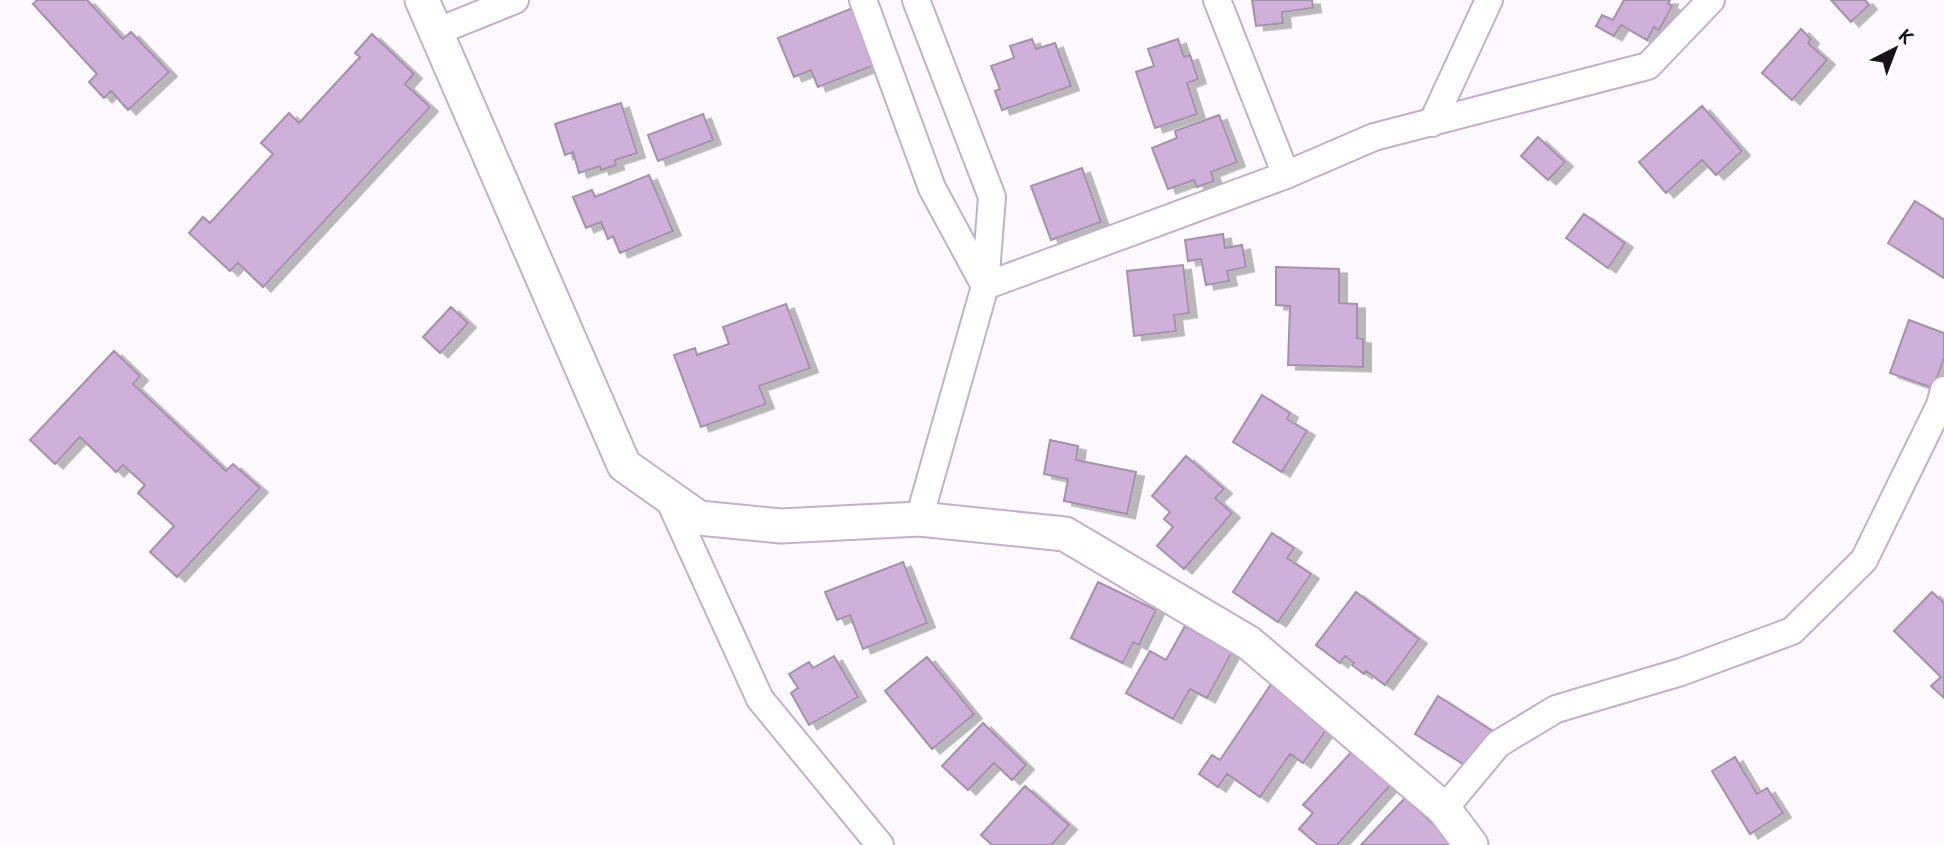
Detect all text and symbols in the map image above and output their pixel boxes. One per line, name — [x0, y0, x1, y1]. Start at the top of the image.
north arrow — [1860, 14, 1930, 84]
text: K — [1893, 23, 1919, 50]

